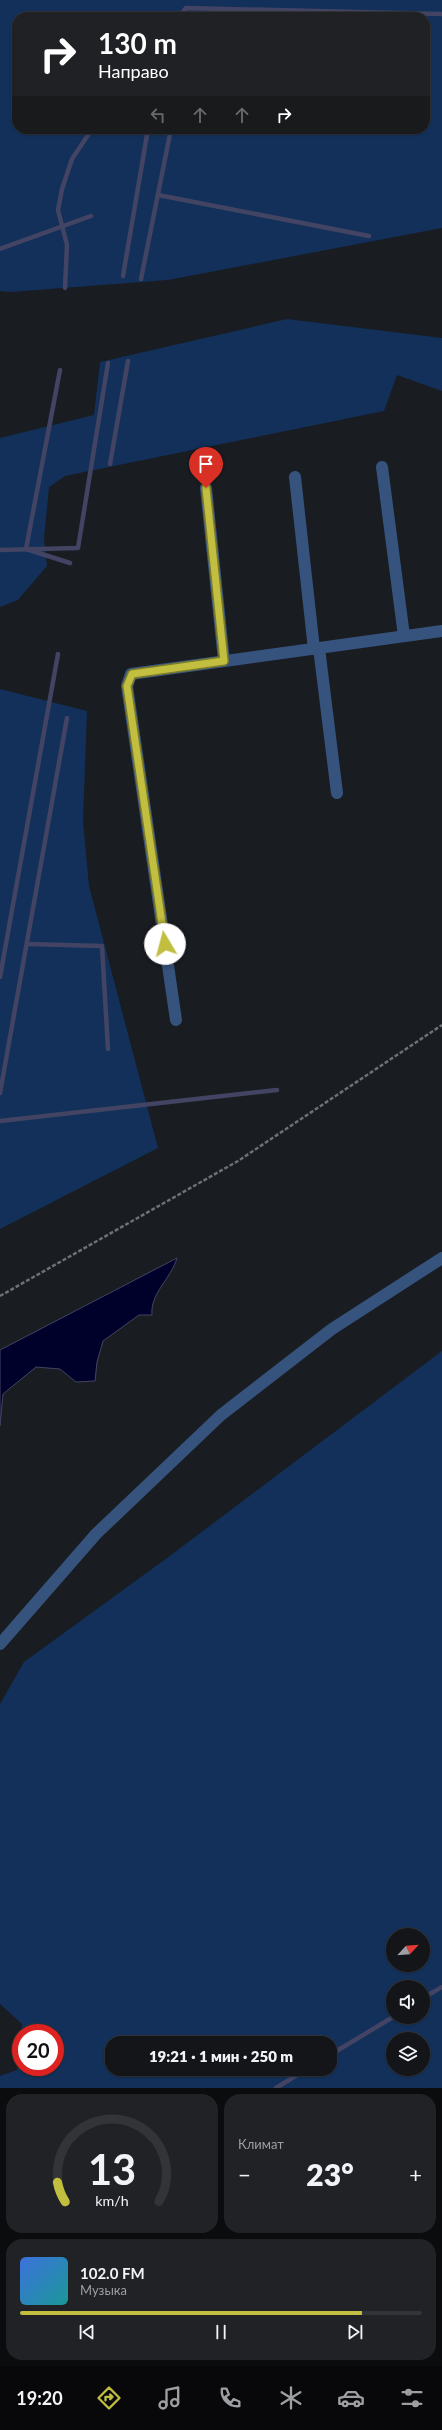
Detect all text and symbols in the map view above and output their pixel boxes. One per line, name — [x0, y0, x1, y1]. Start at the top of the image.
text: 130 m — [98, 26, 177, 60]
icon: right — [32, 28, 84, 80]
text: Направо — [98, 60, 169, 82]
icon: left — [147, 104, 169, 126]
icon: ahead — [189, 104, 211, 126]
icon: ahead — [231, 104, 253, 126]
icon: right — [273, 104, 295, 126]
pin — [189, 447, 223, 488]
icon: arrive — [195, 453, 217, 475]
position arrow — [144, 923, 186, 965]
north arrow — [386, 1928, 430, 1972]
map controls — [386, 1928, 430, 2076]
button: sound — [386, 1980, 430, 2024]
speed limit sign: 20 — [12, 2024, 64, 2076]
button: layers — [386, 2032, 430, 2076]
text: 19:21 · 1 мин · 250 m — [149, 2047, 293, 2065]
text: Климат — [238, 2136, 284, 2152]
text: 13 — [88, 2143, 136, 2193]
text: 23° — [306, 2156, 354, 2192]
text: − — [238, 2161, 251, 2188]
text: + — [409, 2161, 422, 2188]
text: km/h — [95, 2191, 129, 2208]
text: 102.0 FM — [80, 2264, 145, 2282]
text: Музыка — [80, 2282, 127, 2298]
icon: previous — [76, 2321, 98, 2343]
icon: pause — [210, 2321, 232, 2343]
icon: next — [344, 2321, 366, 2343]
icon: directions — [95, 2384, 123, 2412]
icon: music — [156, 2384, 184, 2412]
icon: phone — [216, 2384, 244, 2412]
icon: climate — [277, 2384, 305, 2412]
icon: car — [337, 2384, 365, 2412]
icon: filters — [398, 2384, 426, 2412]
text: 19:20 — [16, 2387, 63, 2409]

